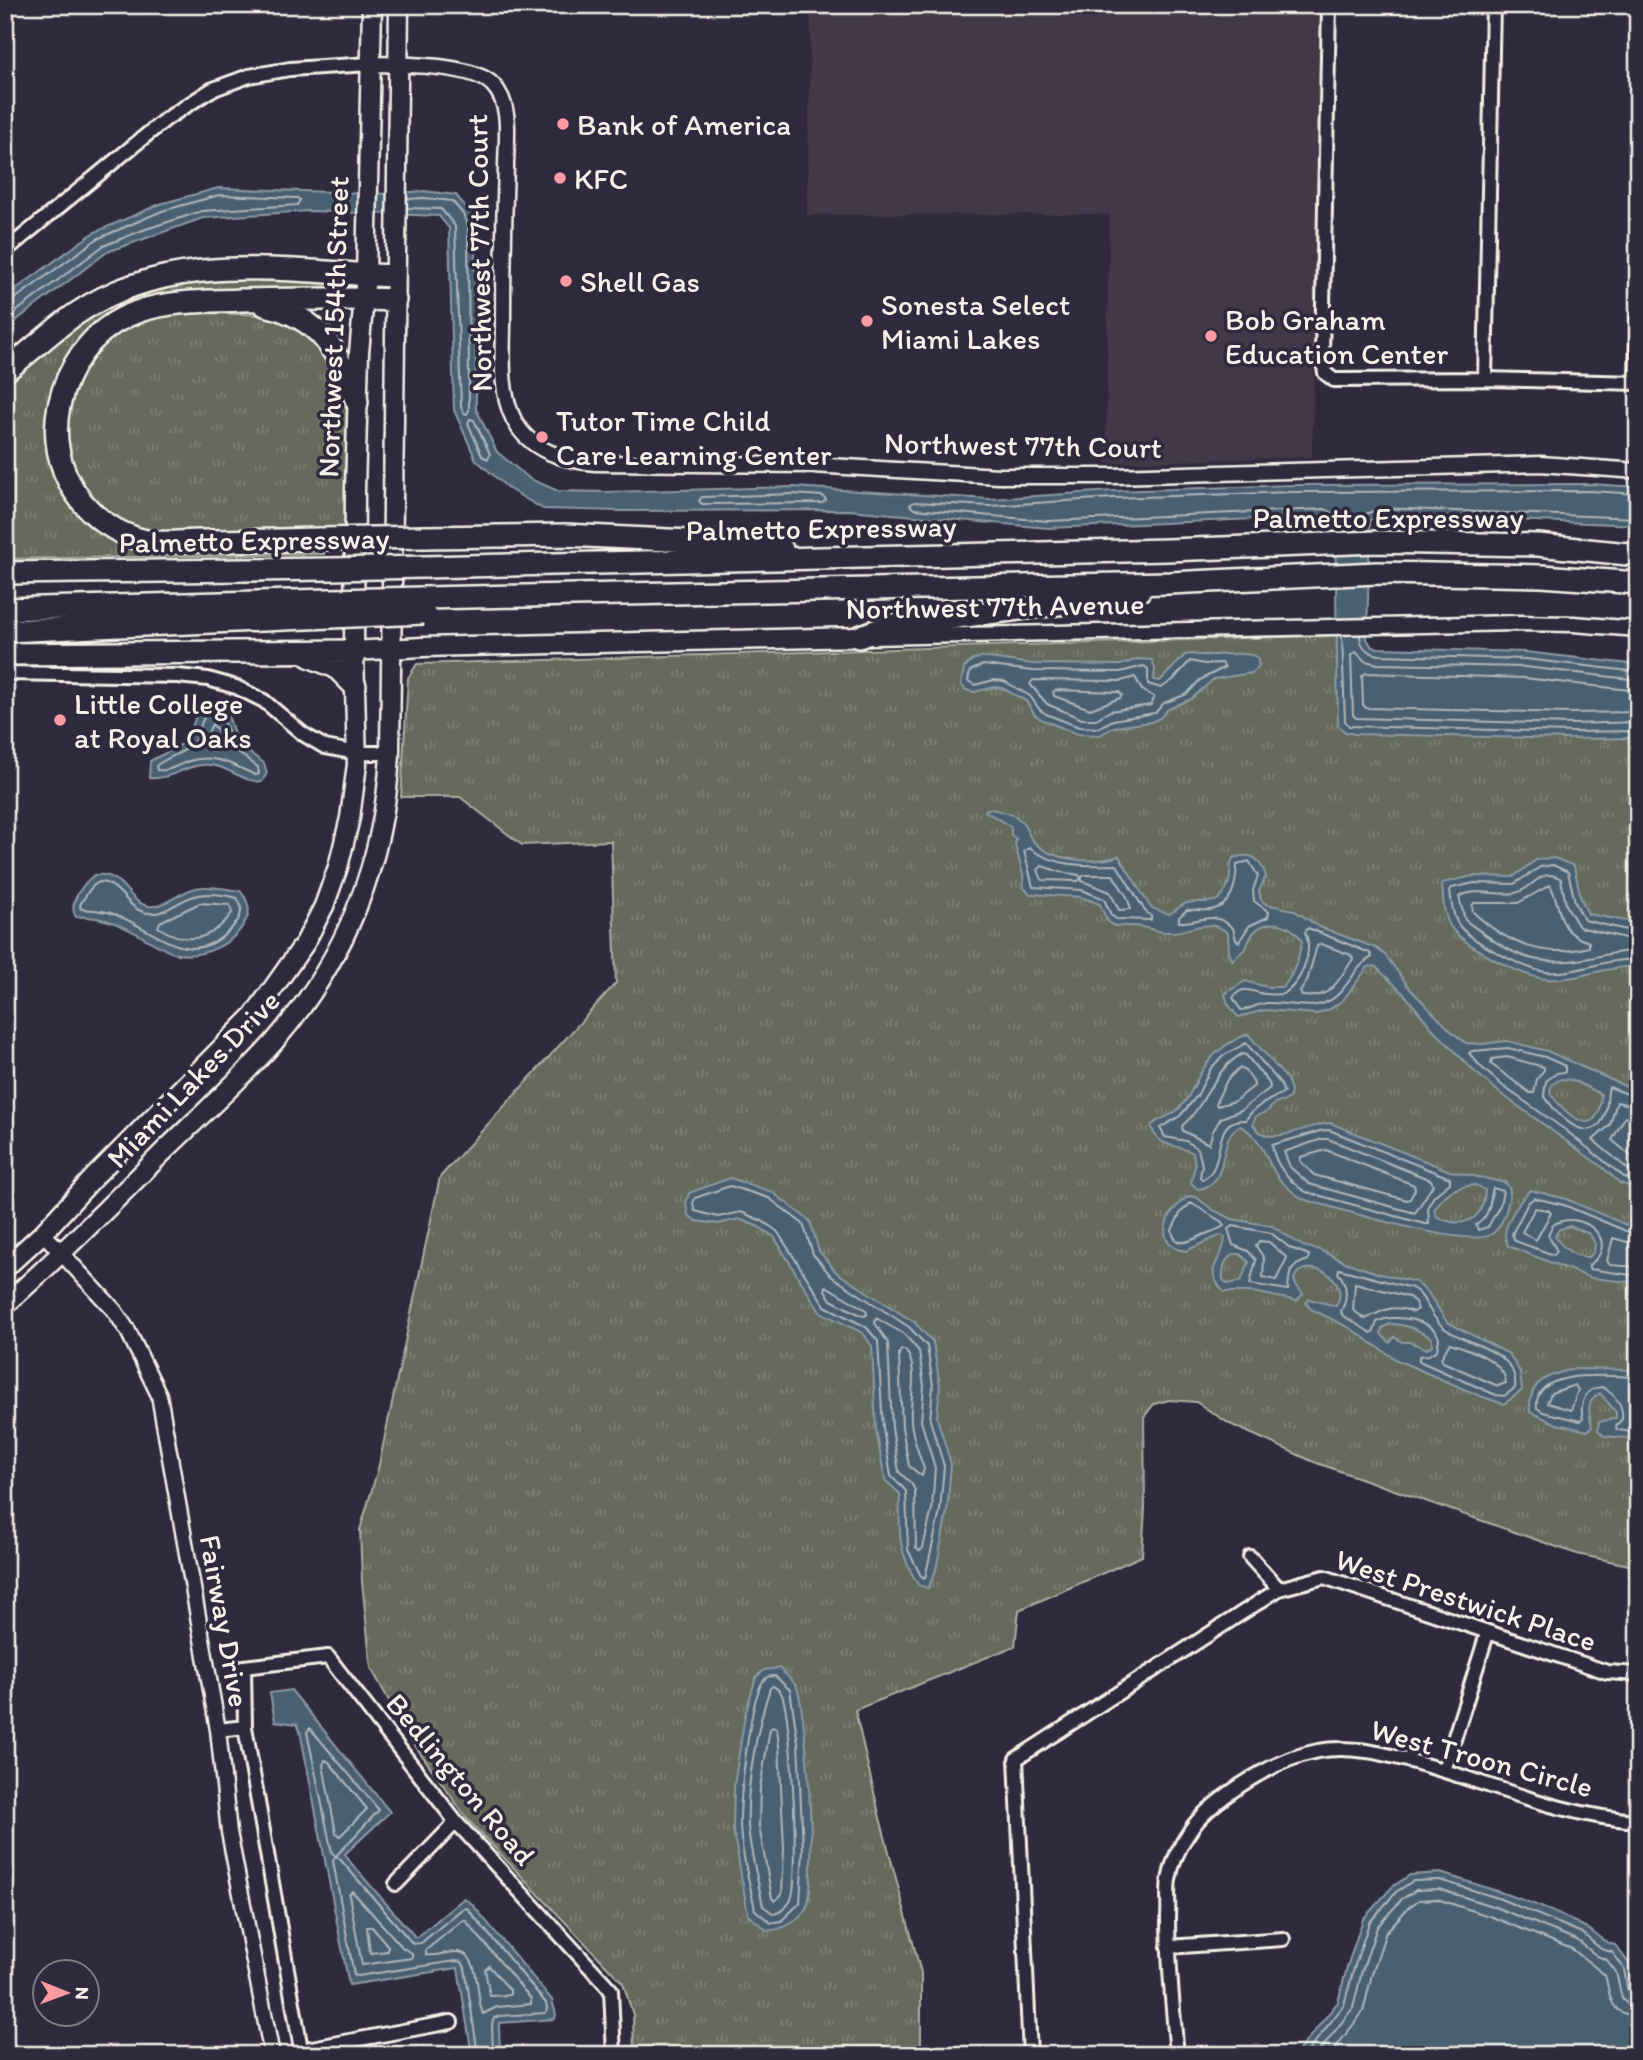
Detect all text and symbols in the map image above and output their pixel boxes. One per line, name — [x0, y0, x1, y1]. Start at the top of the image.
place label: Bank of America — [577, 106, 791, 143]
street label: Northwest 77th Court — [458, 114, 500, 392]
marker: Bank of America — [555, 116, 571, 132]
place label: KFC — [574, 160, 628, 197]
marker: KFC — [552, 170, 568, 186]
street label: Northwest 154th Street — [309, 176, 357, 478]
place label: Shell Gas — [580, 263, 700, 300]
marker: Shell Gas — [558, 273, 574, 289]
place label: Sonesta Select Miami Lakes — [881, 286, 1070, 357]
place label: Bob Graham Education Center — [1225, 301, 1448, 372]
marker: Sonesta Select Miami Lakes — [859, 313, 875, 329]
marker: Bob Graham Education Center — [1203, 328, 1219, 344]
place label: Tutor Time Child Care Learning Center — [556, 402, 832, 473]
street label: Northwest 77th Court — [884, 424, 1162, 466]
marker: Tutor Time Child Care Learning Center — [534, 429, 550, 445]
street label: Palmetto Expressway — [1252, 499, 1524, 536]
street label: Palmetto Expressway — [685, 507, 957, 549]
street label: Palmetto Expressway — [118, 519, 390, 561]
street label: Northwest 77th Avenue — [845, 585, 1145, 627]
place label: Little College at Royal Oaks — [74, 685, 252, 756]
marker: Little College at Royal Oaks — [52, 712, 68, 728]
street label: Miami Lakes Drive — [98, 982, 288, 1176]
street label: Fairway Drive — [192, 1532, 258, 1710]
street label: West Prestwick Place — [1331, 1540, 1601, 1660]
street label: Bedlington Road — [378, 1685, 544, 1873]
street label: West Troon Circle — [1367, 1711, 1597, 1805]
north arrow — [32, 1958, 102, 2028]
text: N — [71, 1987, 94, 2000]

